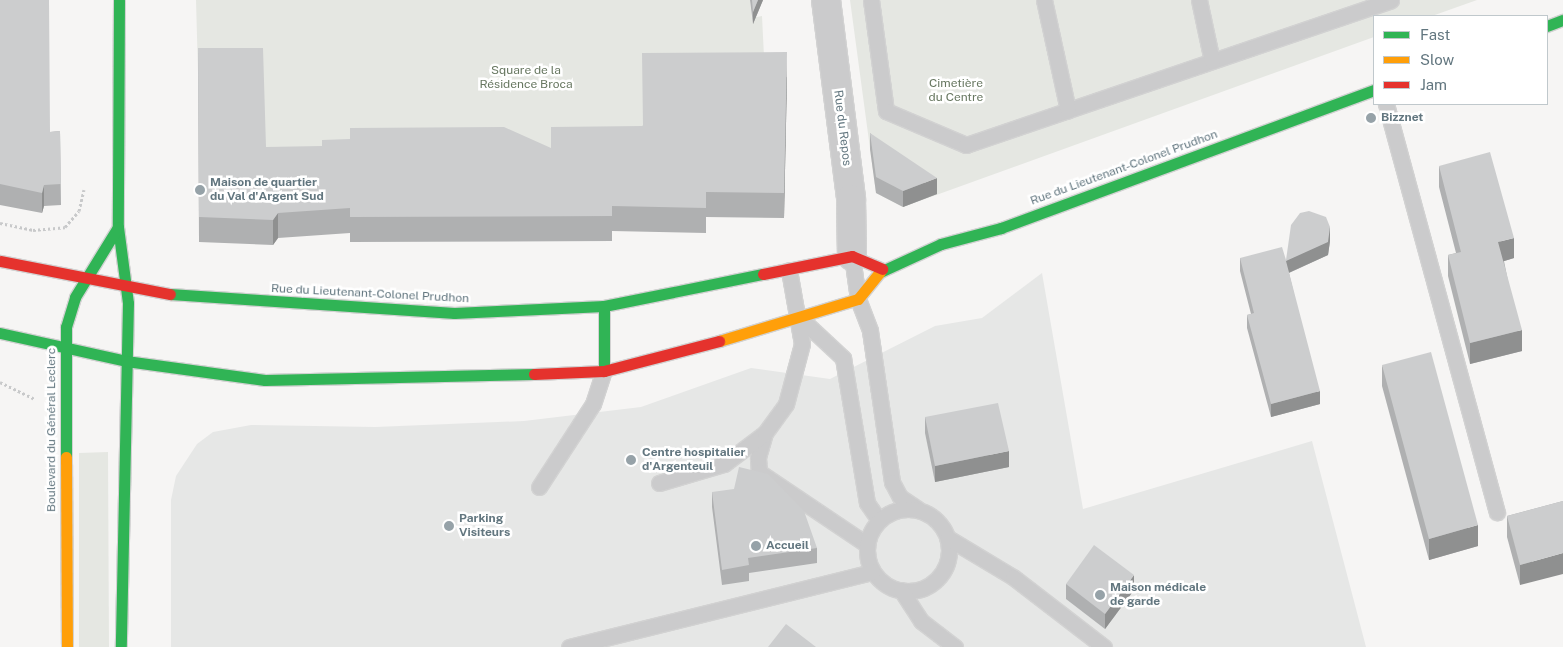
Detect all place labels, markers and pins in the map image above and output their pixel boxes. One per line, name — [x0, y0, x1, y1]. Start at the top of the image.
place label: Bizznet — [1381, 111, 1423, 125]
marker: Bizznet — [1365, 112, 1377, 124]
place label: Maison de quartier du Val d'Argent Sud — [210, 176, 324, 204]
marker: Maison de quartier du Val d'Argent Sud — [194, 184, 206, 196]
place label: Centre hospitalier d'Argenteuil — [642, 446, 746, 474]
marker: Centre hospitalier d'Argenteuil — [624, 453, 638, 467]
place label: Parking Visiteurs — [459, 512, 510, 540]
marker: Parking Visiteurs — [443, 520, 455, 532]
place label: Accueil — [766, 539, 809, 553]
marker: Accueil — [750, 540, 762, 552]
place label: Maison médicale de garde — [1110, 581, 1206, 609]
marker: Maison médicale de garde — [1094, 589, 1106, 601]

